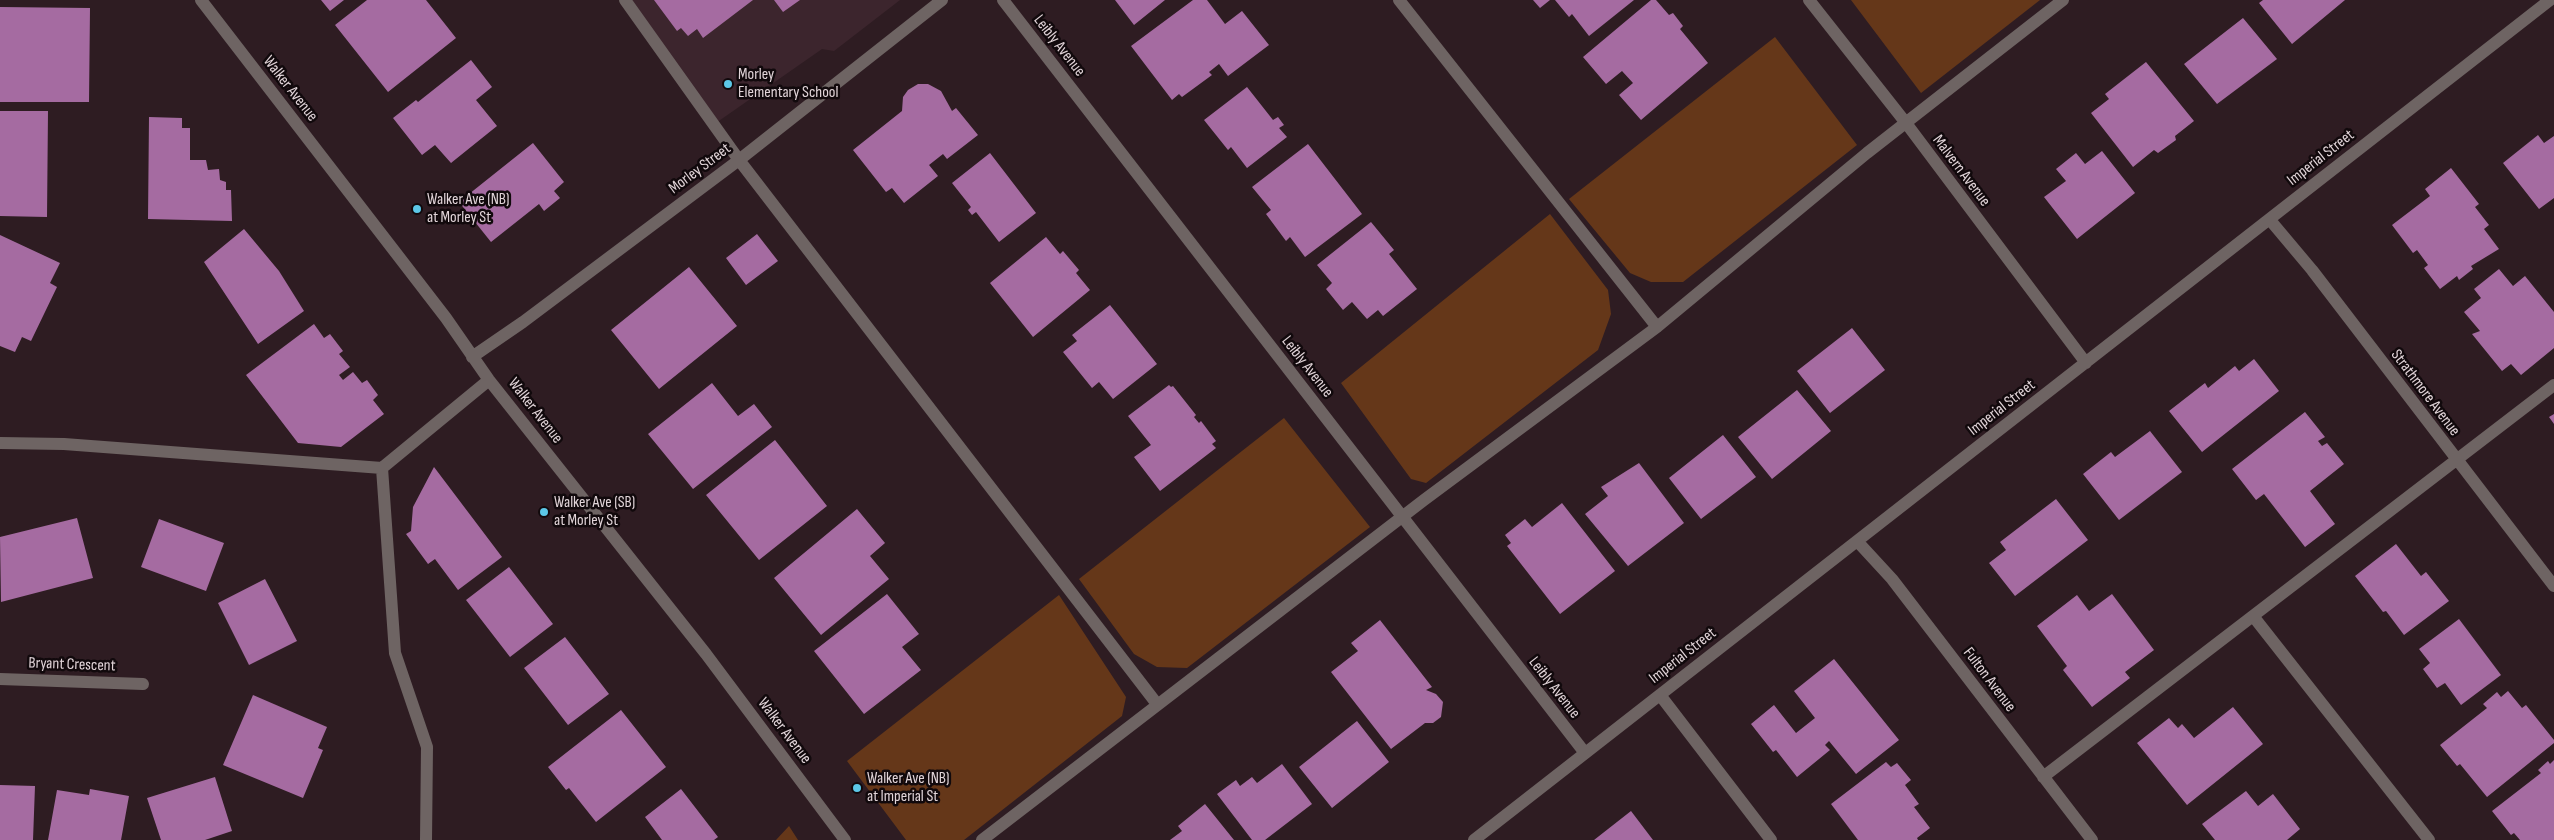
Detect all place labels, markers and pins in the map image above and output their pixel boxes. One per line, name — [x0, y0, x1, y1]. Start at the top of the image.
place label: Morley Elementary School — [738, 65, 838, 103]
marker: Morley Elementary School — [722, 78, 734, 90]
place label: Walker Ave (NB) at Morley St — [427, 190, 509, 228]
marker: Walker Ave (NB) at Morley St — [411, 203, 423, 215]
place label: Walker Ave (SB) at Morley St — [554, 493, 635, 531]
marker: Walker Ave (SB) at Morley St — [538, 506, 550, 518]
place label: Walker Ave (NB) at Imperial St — [867, 769, 949, 807]
marker: Walker Ave (NB) at Imperial St — [851, 782, 863, 794]

